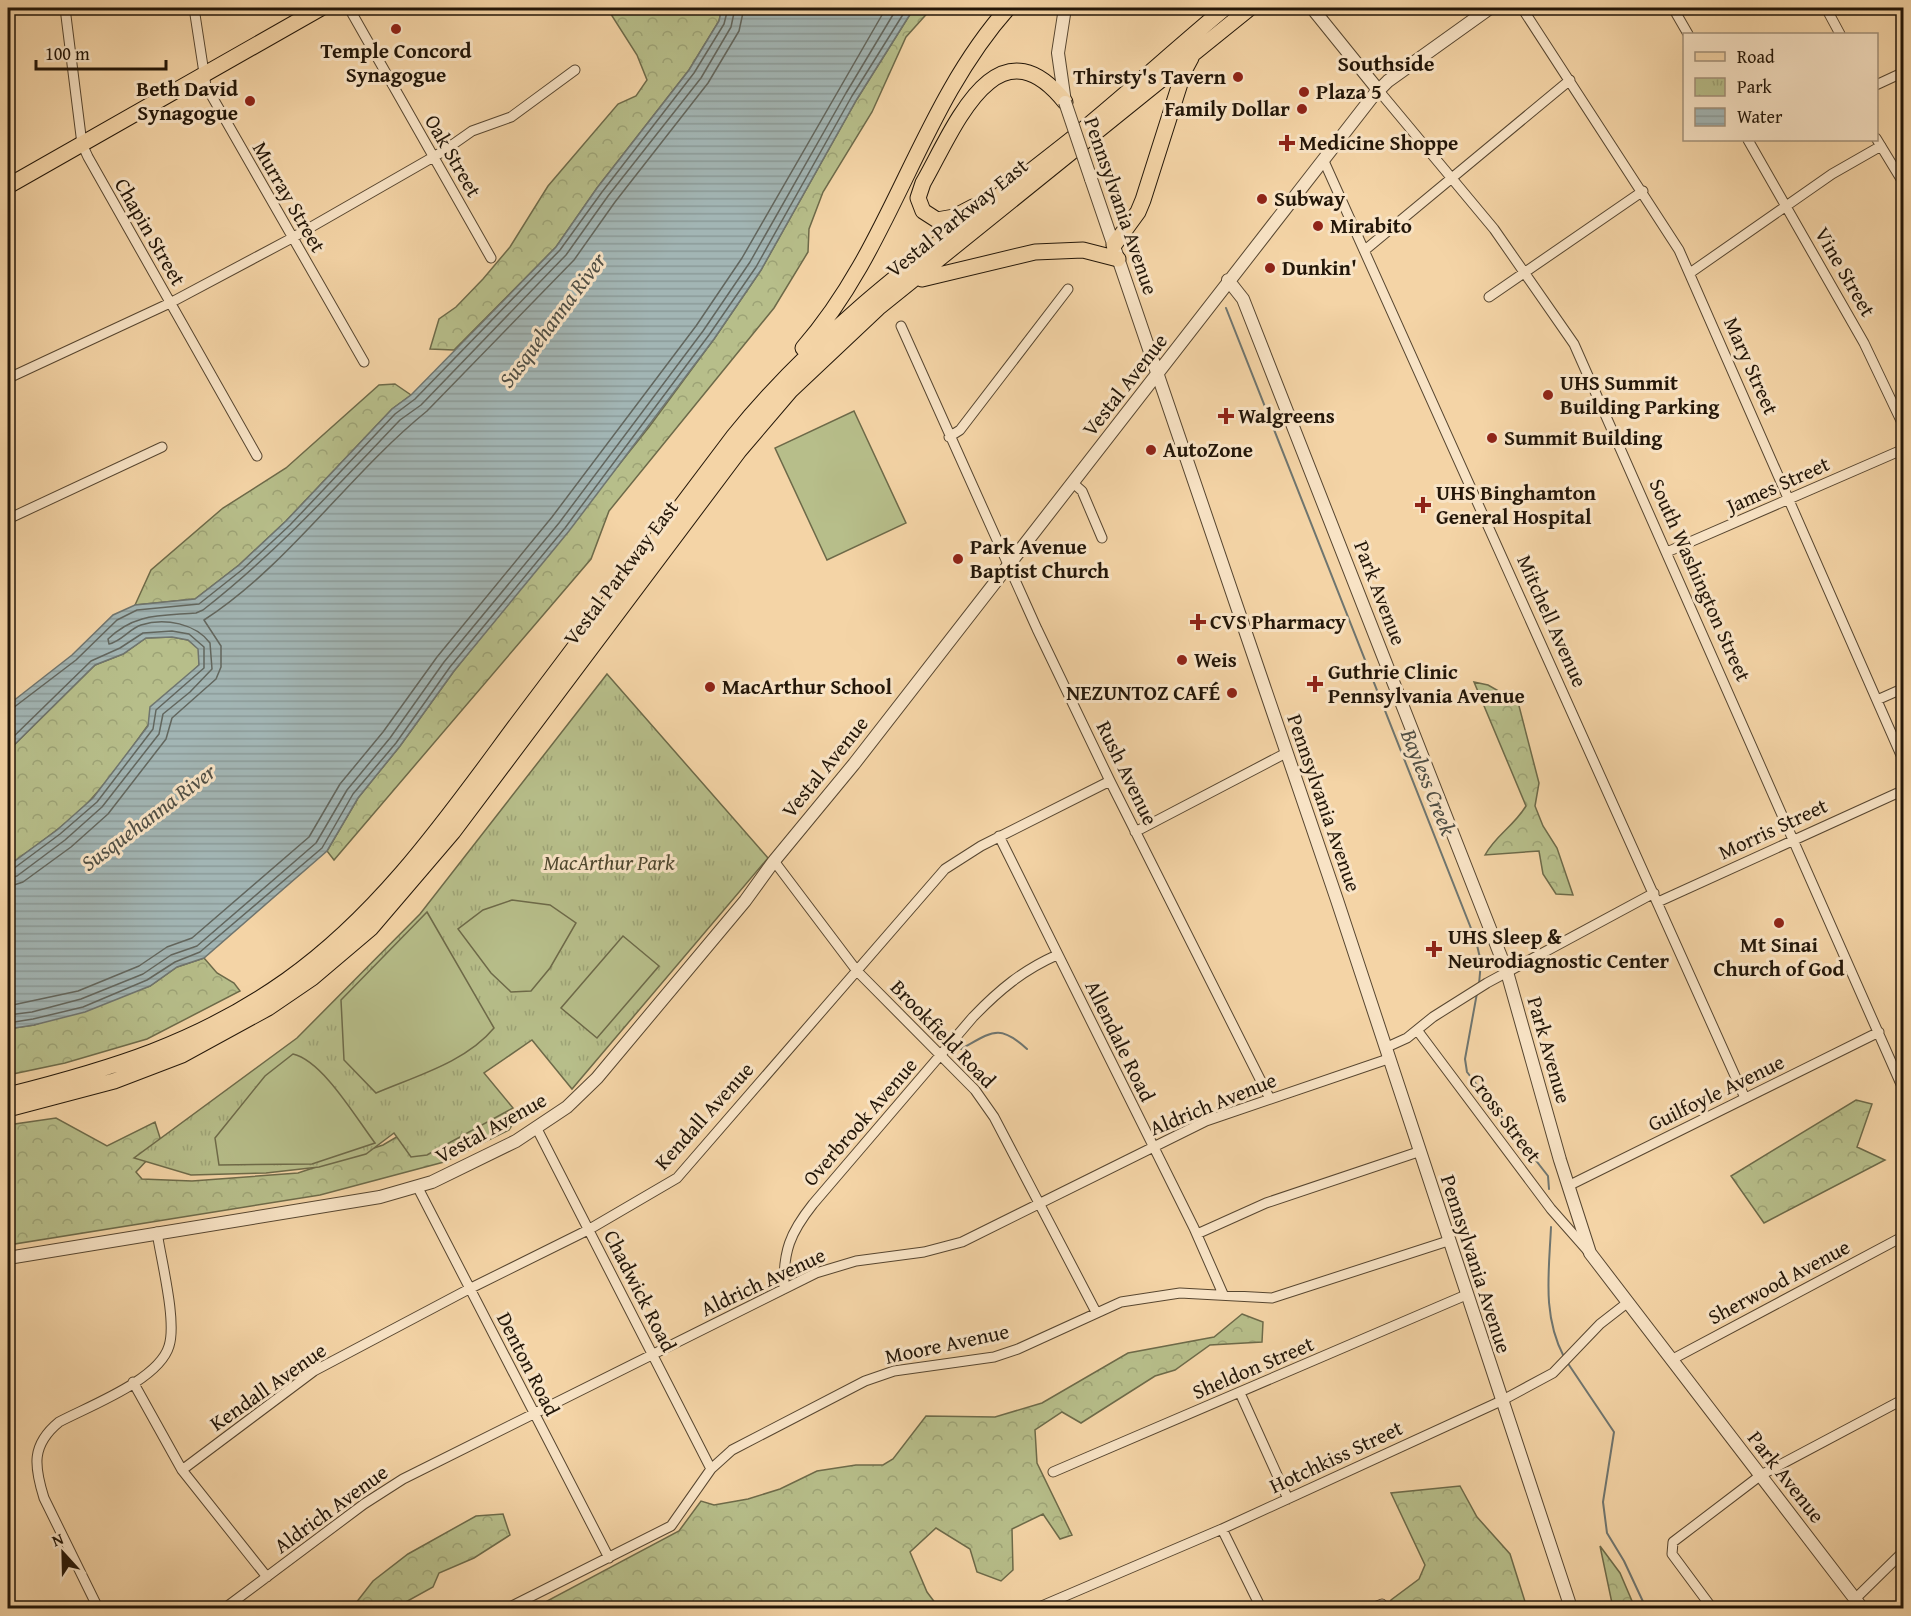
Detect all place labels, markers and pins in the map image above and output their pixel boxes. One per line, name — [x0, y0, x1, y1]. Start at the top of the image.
marker: Temple Concord Synagogue — [389, 22, 403, 36]
place label: Temple Concord Synagogue — [320, 35, 472, 90]
place label: Thirsty's Tavern — [1073, 61, 1227, 92]
marker: Thirsty's Tavern — [1231, 70, 1245, 84]
place label: Beth David Synagogue — [136, 73, 238, 128]
place label: Plaza 5 — [1316, 76, 1382, 107]
marker: Plaza 5 — [1297, 85, 1311, 99]
place label: Family Dollar — [1164, 93, 1290, 124]
marker: Beth David Synagogue — [243, 94, 257, 108]
marker: Family Dollar — [1295, 102, 1309, 116]
place label: Medicine Shoppe — [1299, 127, 1458, 158]
marker: Medicine Shoppe — [1280, 136, 1294, 150]
place label: Subway — [1274, 183, 1345, 214]
marker: Subway — [1255, 192, 1269, 206]
place label: Mirabito — [1330, 210, 1412, 241]
marker: Mirabito — [1311, 219, 1325, 233]
place label: Dunkin' — [1282, 252, 1357, 283]
marker: Dunkin' — [1263, 261, 1277, 275]
place label: UHS Summit Building Parking — [1560, 367, 1720, 422]
marker: UHS Summit Building Parking — [1541, 388, 1555, 402]
place label: Walgreens — [1238, 400, 1335, 431]
marker: Walgreens — [1219, 409, 1233, 423]
place label: Summit Building — [1504, 422, 1663, 453]
marker: Summit Building — [1485, 431, 1499, 445]
place label: AutoZone — [1163, 434, 1253, 465]
marker: AutoZone — [1144, 443, 1158, 457]
place label: UHS Binghamton General Hospital — [1436, 477, 1597, 532]
marker: UHS Binghamton General Hospital — [1414, 496, 1432, 514]
place label: Park Avenue Baptist Church — [970, 531, 1110, 586]
marker: Park Avenue Baptist Church — [951, 552, 965, 566]
place label: CVS Pharmacy — [1210, 606, 1346, 637]
marker: CVS Pharmacy — [1191, 615, 1205, 629]
place label: Weis — [1194, 644, 1237, 675]
marker: Weis — [1175, 653, 1189, 667]
place label: Guthrie Clinic Pennsylvania Avenue — [1328, 656, 1525, 711]
place label: MacArthur School — [722, 671, 892, 702]
marker: Guthrie Clinic Pennsylvania Avenue — [1306, 675, 1324, 693]
place label: NEZUNTOZ CAFÉ — [1066, 677, 1220, 708]
marker: MacArthur School — [703, 680, 717, 694]
marker: NEZUNTOZ CAFÉ — [1225, 686, 1239, 700]
marker: Mt Sinai Church of God — [1772, 916, 1786, 930]
place label: UHS Sleep & Neurodiagnostic Center — [1448, 921, 1670, 976]
place label: Mt Sinai Church of God — [1713, 929, 1845, 984]
marker: UHS Sleep & Neurodiagnostic Center — [1425, 940, 1443, 958]

